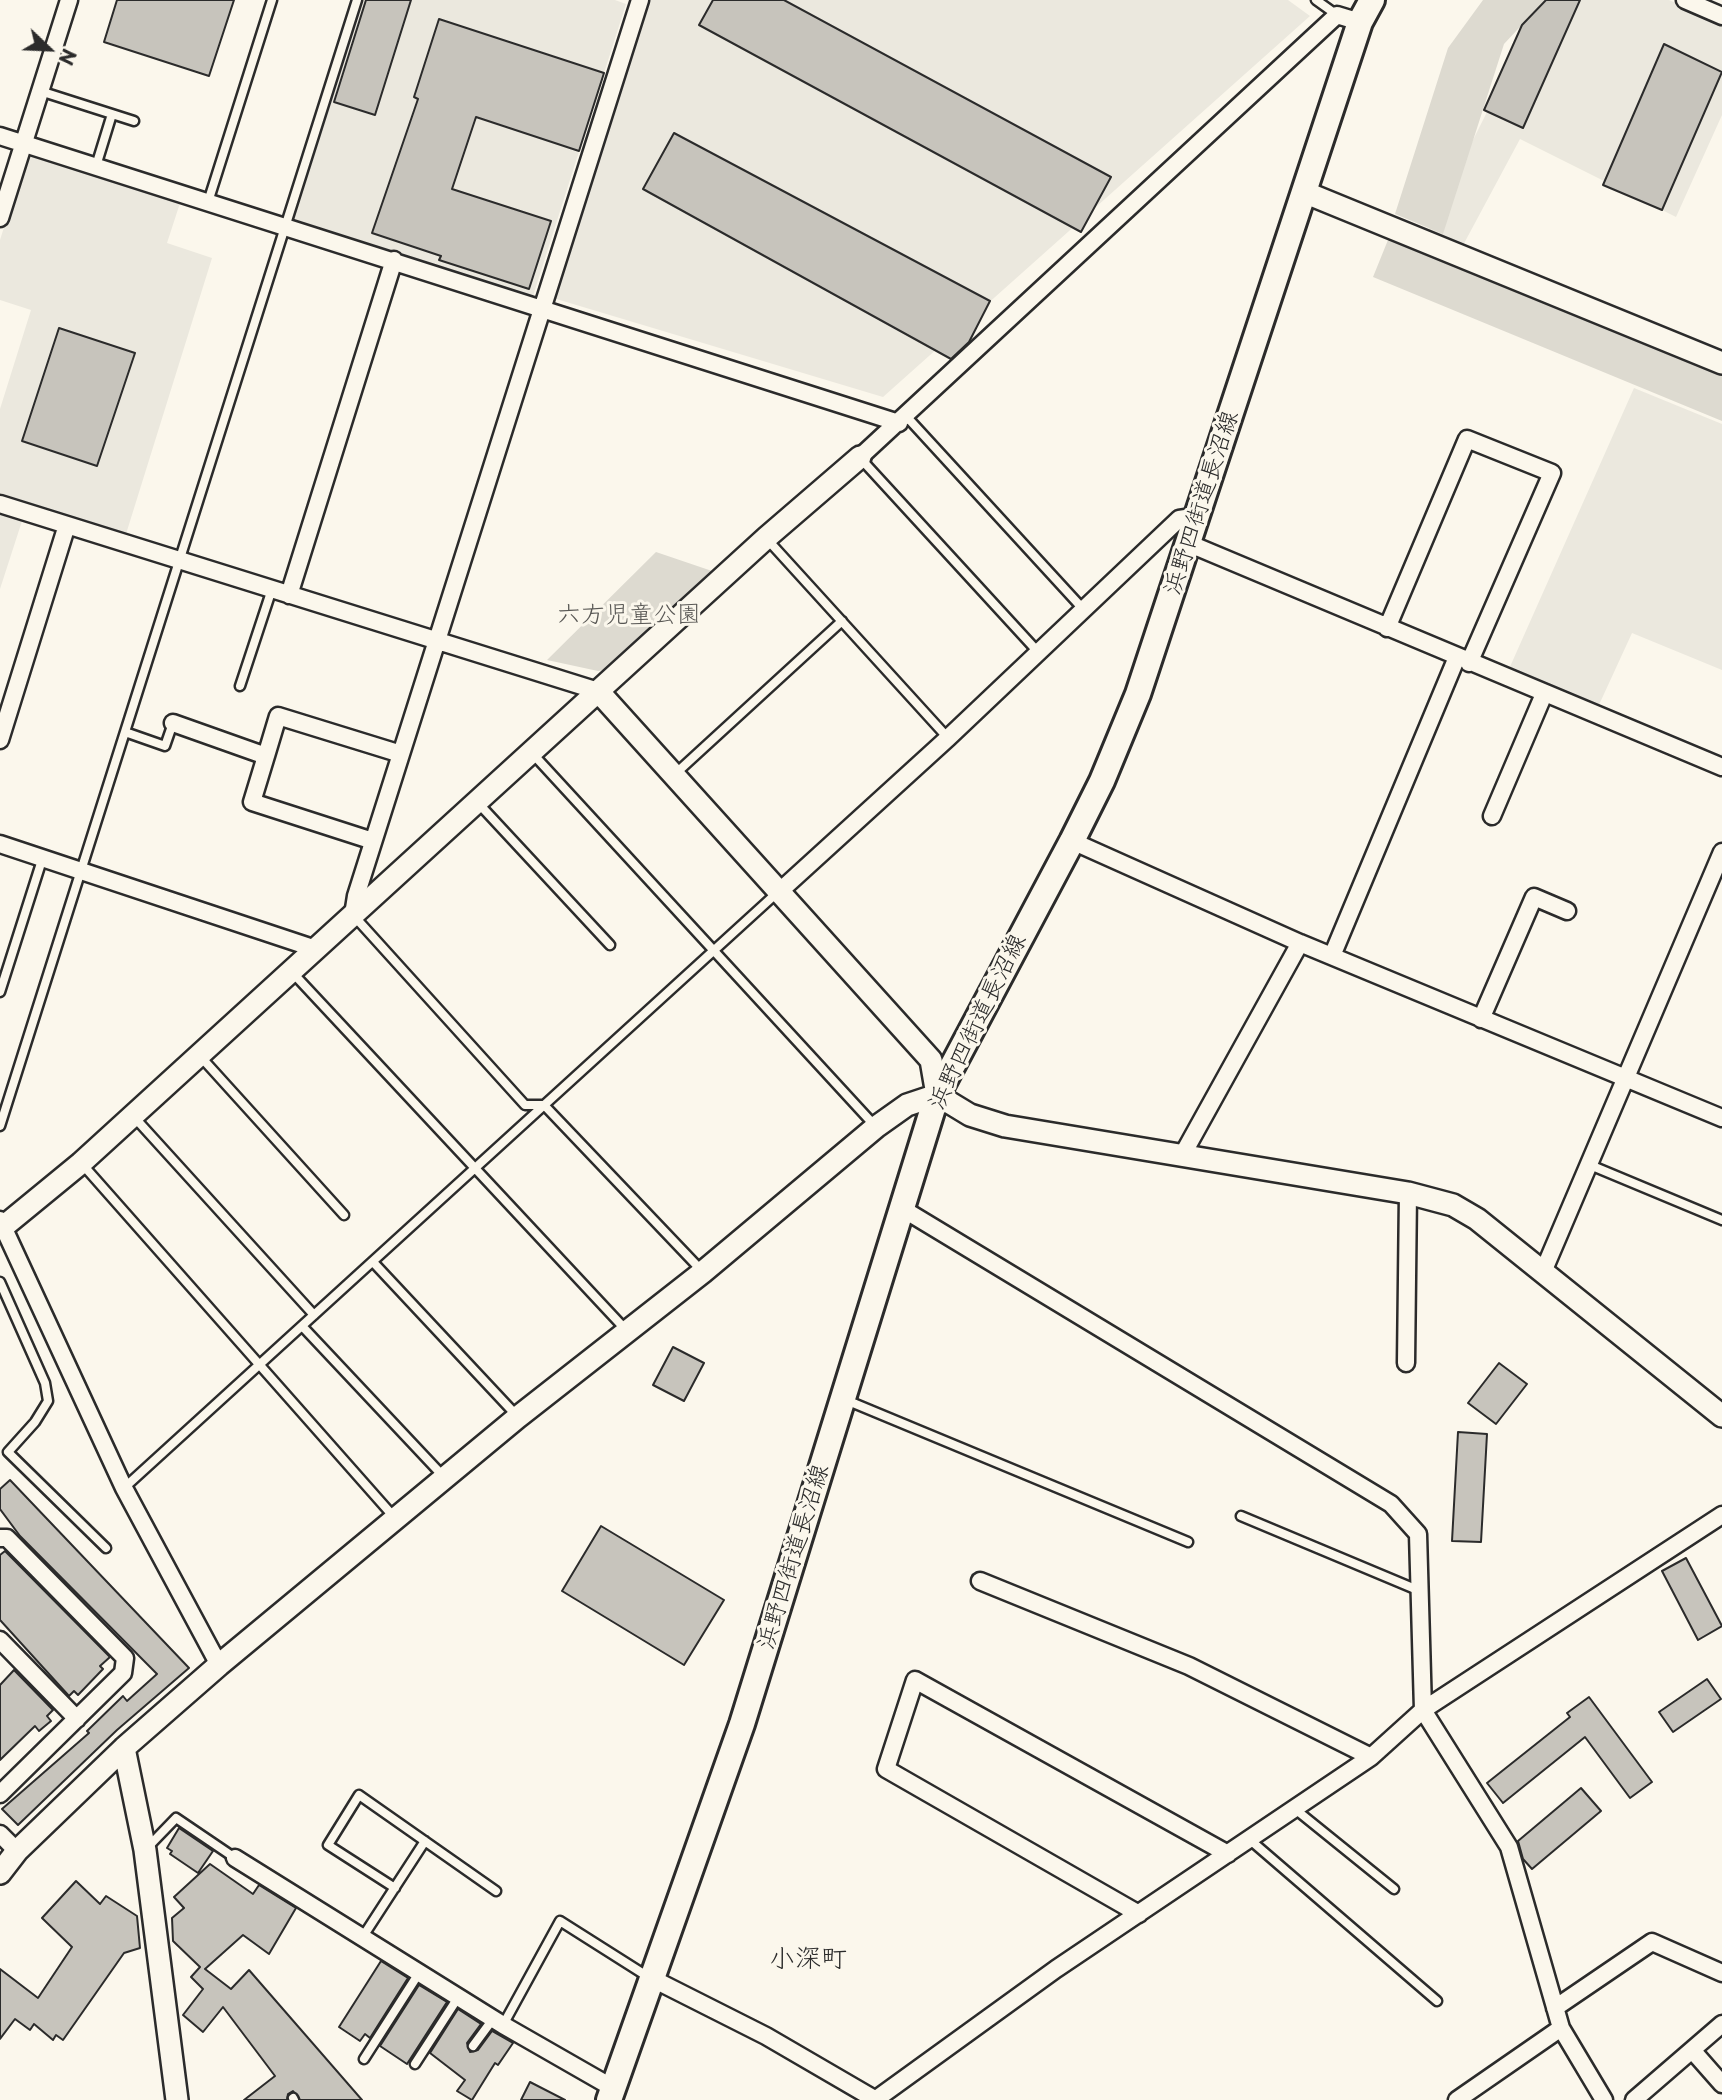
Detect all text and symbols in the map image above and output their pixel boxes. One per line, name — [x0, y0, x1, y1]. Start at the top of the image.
north arrow — [14, 14, 84, 84]
text: N — [53, 45, 84, 70]
street label: 浜野四街道長沼線 — [1159, 407, 1245, 599]
park label: 六方児童公園 — [557, 601, 701, 629]
street label: 浜野四街道長沼線 — [923, 929, 1033, 1115]
street label: 浜野四街道長沼線 — [752, 1461, 836, 1653]
district label: 小深町 — [769, 1944, 847, 1976]

